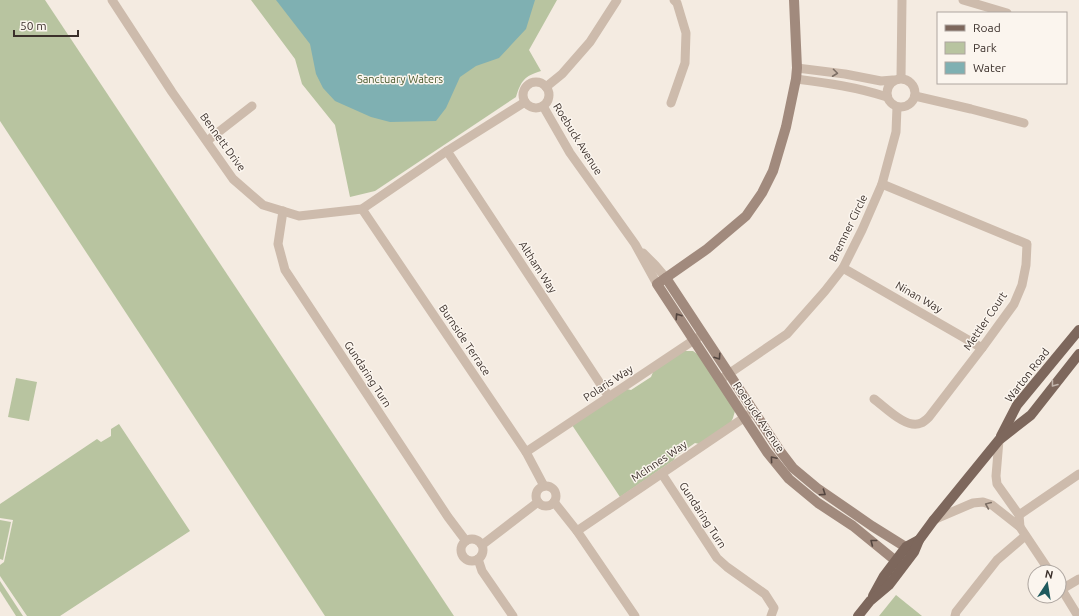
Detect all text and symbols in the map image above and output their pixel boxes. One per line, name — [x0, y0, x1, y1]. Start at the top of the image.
scale bar — [14, 12, 78, 38]
legend — [937, 12, 1067, 84]
text: 50 m — [20, 19, 47, 32]
text: Road — [973, 21, 1001, 34]
text: Park — [973, 41, 997, 54]
text: Water — [973, 61, 1006, 74]
one-way arrow — [832, 68, 838, 77]
park label: Sanctuary Waters — [357, 73, 443, 85]
street label: Roebuck Avenue — [551, 101, 605, 177]
street label: Bennett Drive — [198, 111, 248, 173]
street label: Bremner Circle — [827, 192, 869, 264]
street label: Altham Way — [517, 239, 560, 296]
street label: Ninan Way — [893, 279, 945, 316]
street label: Mettler Court — [961, 289, 1009, 352]
street label: Burnside Terrace — [437, 302, 493, 378]
one-way arrow — [675, 313, 683, 320]
street label: Gundaring Turn — [342, 339, 394, 409]
street label: Warton Road — [1002, 346, 1052, 404]
one-way arrow — [713, 353, 720, 360]
street label: Polaris Way — [581, 362, 636, 403]
street label: Roebuck Avenue — [731, 380, 787, 454]
one-way arrow — [1052, 380, 1059, 387]
street label: McInnes Way — [629, 438, 690, 484]
one-way arrow — [770, 457, 777, 464]
street label: Gundaring Turn — [677, 480, 729, 550]
one-way arrow — [818, 488, 825, 495]
one-way arrow — [985, 501, 992, 509]
one-way arrow — [870, 539, 877, 546]
north arrow — [1027, 564, 1067, 604]
text: N — [1044, 567, 1054, 581]

